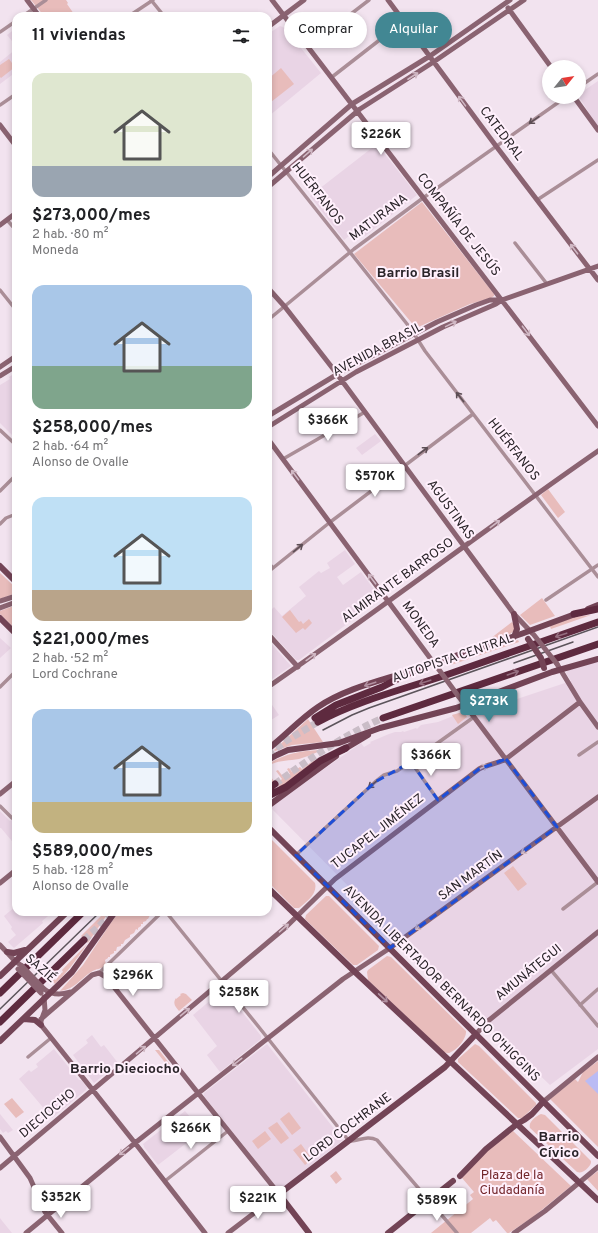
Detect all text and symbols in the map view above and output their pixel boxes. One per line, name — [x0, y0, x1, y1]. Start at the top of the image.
chip: Comprar — [284, 12, 367, 48]
chip: Alquilar — [375, 12, 452, 48]
text: 11 viviendas — [32, 25, 126, 47]
icon: filters — [230, 25, 252, 47]
north arrow — [542, 60, 586, 104]
map controls — [542, 60, 586, 104]
one-way arrow — [407, 72, 418, 80]
one-way arrow — [458, 96, 466, 107]
icon: home — [106, 99, 178, 171]
street label: CATEDRAL — [475, 104, 527, 164]
one-way arrow — [528, 115, 539, 124]
pin: $226K — [353, 122, 409, 156]
text: $226K — [361, 127, 401, 143]
one-way arrow — [303, 148, 313, 157]
street label: HUÉRFANOS — [288, 158, 348, 228]
street label: COMPAÑÍA DE JESÚS — [413, 169, 505, 280]
street label: MATURANA — [347, 191, 411, 245]
text: $273,000/mes — [32, 205, 151, 227]
text: 2 hab. · 80 m² — [32, 227, 108, 243]
text: Moneda — [32, 243, 79, 259]
one-way arrow — [570, 244, 579, 255]
district label: Barrio Brasil — [377, 265, 459, 282]
icon: home — [106, 311, 178, 383]
street label: AVENIDA BRASIL — [330, 319, 426, 381]
one-way arrow — [444, 320, 456, 327]
one-way arrow — [522, 325, 530, 336]
one-way arrow — [456, 392, 464, 403]
pin: $366K — [300, 408, 356, 442]
text: $366K — [308, 413, 348, 429]
street label: HUÉRFANOS — [484, 414, 544, 484]
text: $258,000/mes — [32, 417, 153, 439]
text: 2 hab. · 64 m² — [32, 439, 108, 455]
one-way arrow — [418, 447, 429, 456]
text: Alonso de Ovalle — [32, 455, 129, 471]
pin: $570K — [347, 464, 403, 498]
one-way arrow — [291, 469, 299, 480]
text: $570K — [355, 469, 395, 485]
street label: AGUSTINAS — [423, 477, 477, 543]
one-way arrow — [489, 520, 500, 528]
icon: home — [106, 523, 178, 595]
street label: ALMIRANTE BARROSO — [339, 535, 457, 627]
one-way arrow — [293, 543, 304, 552]
one-way arrow — [368, 574, 376, 585]
street label: MONEDA — [398, 599, 442, 652]
text: $221,000/mes — [32, 629, 150, 651]
street label: AUTOPISTA CENTRAL — [390, 631, 516, 687]
one-way arrow — [555, 631, 567, 639]
text: 2 hab. · 52 m² — [32, 651, 108, 667]
one-way arrow — [306, 653, 317, 661]
text: Lord Cochrane — [32, 667, 118, 683]
one-way arrow — [506, 669, 519, 676]
one-way arrow — [419, 678, 431, 686]
one-way arrow — [364, 681, 377, 688]
pin: $273K — [461, 689, 517, 723]
text: $273K — [469, 694, 509, 710]
icon: home — [106, 735, 178, 807]
pin: $366K — [403, 743, 459, 777]
text: $366K — [411, 748, 451, 764]
one-way arrow — [476, 764, 488, 771]
one-way arrow — [368, 779, 378, 788]
street label: TUCAPEL JIMÉNEZ — [327, 789, 428, 873]
text: $589,000/mes — [32, 841, 153, 863]
one-way arrow — [520, 845, 531, 854]
street label: SAN MARTÍN — [434, 846, 506, 905]
text: 5 hab. · 128 m² — [32, 863, 113, 879]
text: Alonso de Ovalle — [32, 879, 129, 895]
street label: AVENIDA LIBERTADOR BERNARDO O'HIGGINS — [339, 882, 543, 1086]
one-way arrow — [415, 922, 426, 930]
one-way arrow — [278, 924, 289, 933]
street label: AMUNÁTEGUI — [491, 940, 565, 1005]
street label: SAZIÉ — [21, 950, 60, 987]
pin: $296K — [105, 963, 161, 997]
text: $296K — [113, 968, 153, 984]
pin: $258K — [211, 980, 267, 1014]
text: $258K — [218, 985, 260, 1001]
one-way arrow — [378, 993, 388, 1002]
one-way arrow — [179, 1008, 190, 1017]
one-way arrow — [135, 1045, 146, 1054]
one-way arrow — [232, 1058, 243, 1066]
district label: Barrio Dieciocho — [70, 1061, 180, 1078]
street label: DIECIOCHO — [17, 1086, 79, 1142]
street label: LORD COCHRANE — [301, 1090, 395, 1166]
pin: $266K — [163, 1116, 219, 1150]
text: $266K — [171, 1121, 211, 1137]
district label: Barrio Cívico — [539, 1129, 580, 1162]
one-way arrow — [119, 1147, 130, 1156]
park label: Plaza de la Ciudadanía — [479, 1168, 545, 1199]
pin: $352K — [33, 1185, 89, 1219]
pin: $221K — [230, 1186, 286, 1220]
pin: $589K — [409, 1188, 465, 1222]
text: $352K — [41, 1190, 81, 1206]
text: $221K — [239, 1191, 277, 1207]
text: $589K — [416, 1193, 458, 1209]

